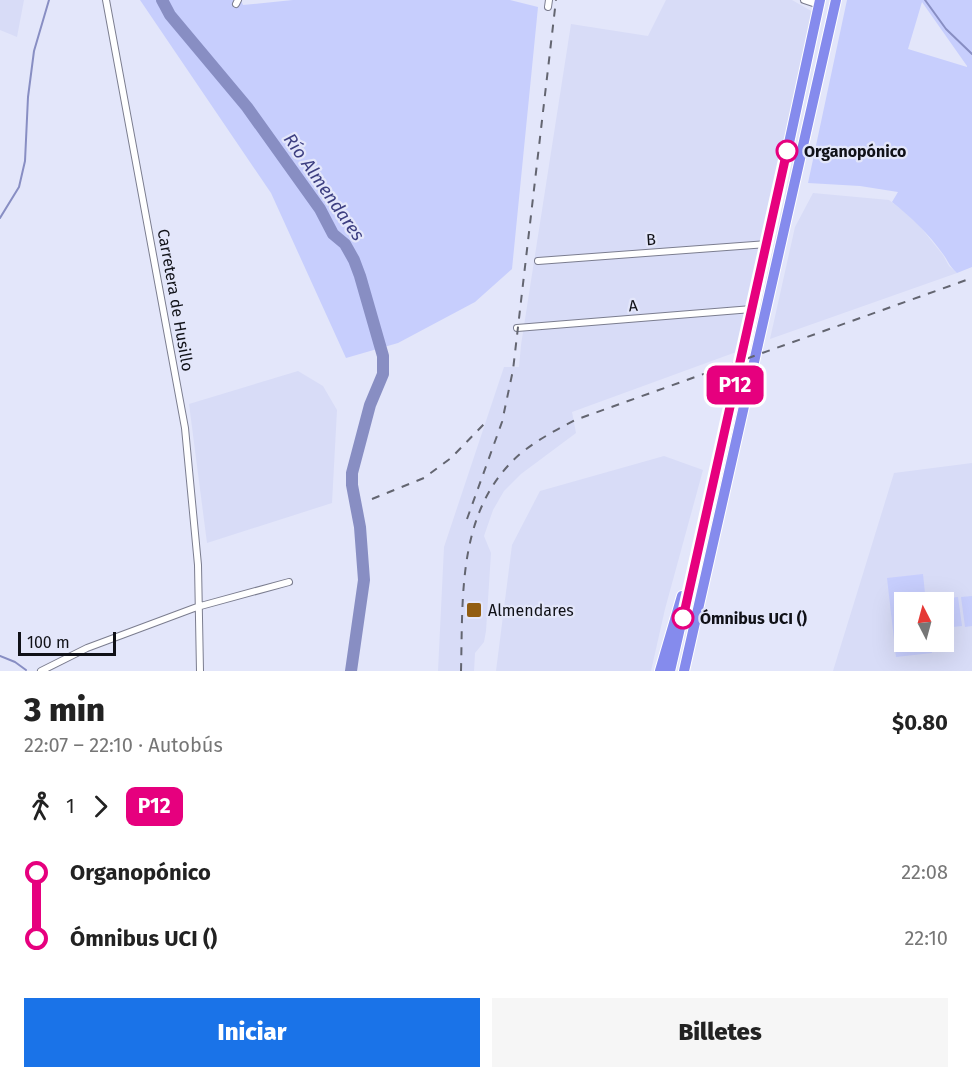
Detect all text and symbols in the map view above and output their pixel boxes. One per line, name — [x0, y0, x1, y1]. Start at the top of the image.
water label: Río Almendares — [279, 129, 369, 245]
marker: Organopónico — [776, 140, 798, 162]
place label: Organopónico — [804, 142, 906, 161]
street label: Carretera de Husillo — [154, 227, 197, 373]
street label: B — [646, 230, 657, 249]
street label: A — [628, 296, 639, 315]
line badge: P12 — [700, 366, 770, 404]
text: P12 — [719, 372, 751, 398]
north arrow — [894, 592, 954, 652]
map controls — [894, 592, 954, 652]
marker: Almendares — [465, 601, 483, 619]
place label: Almendares — [488, 601, 574, 620]
marker: Ómnibus UCI () — [672, 607, 694, 629]
place label: Ómnibus UCI () — [700, 608, 807, 628]
scale bar — [18, 629, 116, 656]
text: 100 m — [27, 633, 70, 652]
text: 3 min — [24, 690, 105, 730]
text: $0.80 — [892, 709, 948, 736]
text: 22:07 – 22:10 · Autobús — [24, 733, 223, 757]
icon: walk — [24, 790, 57, 823]
icon: forward — [84, 790, 117, 823]
text: P12 — [138, 793, 171, 819]
text: 1 — [66, 794, 75, 818]
text: Organopónico — [70, 859, 211, 886]
text: 22:08 — [901, 860, 948, 884]
text: Ómnibus UCI () — [70, 925, 217, 952]
text: 22:10 — [904, 926, 948, 950]
button: Iniciar — [24, 998, 480, 1067]
button: Billetes — [492, 998, 948, 1067]

